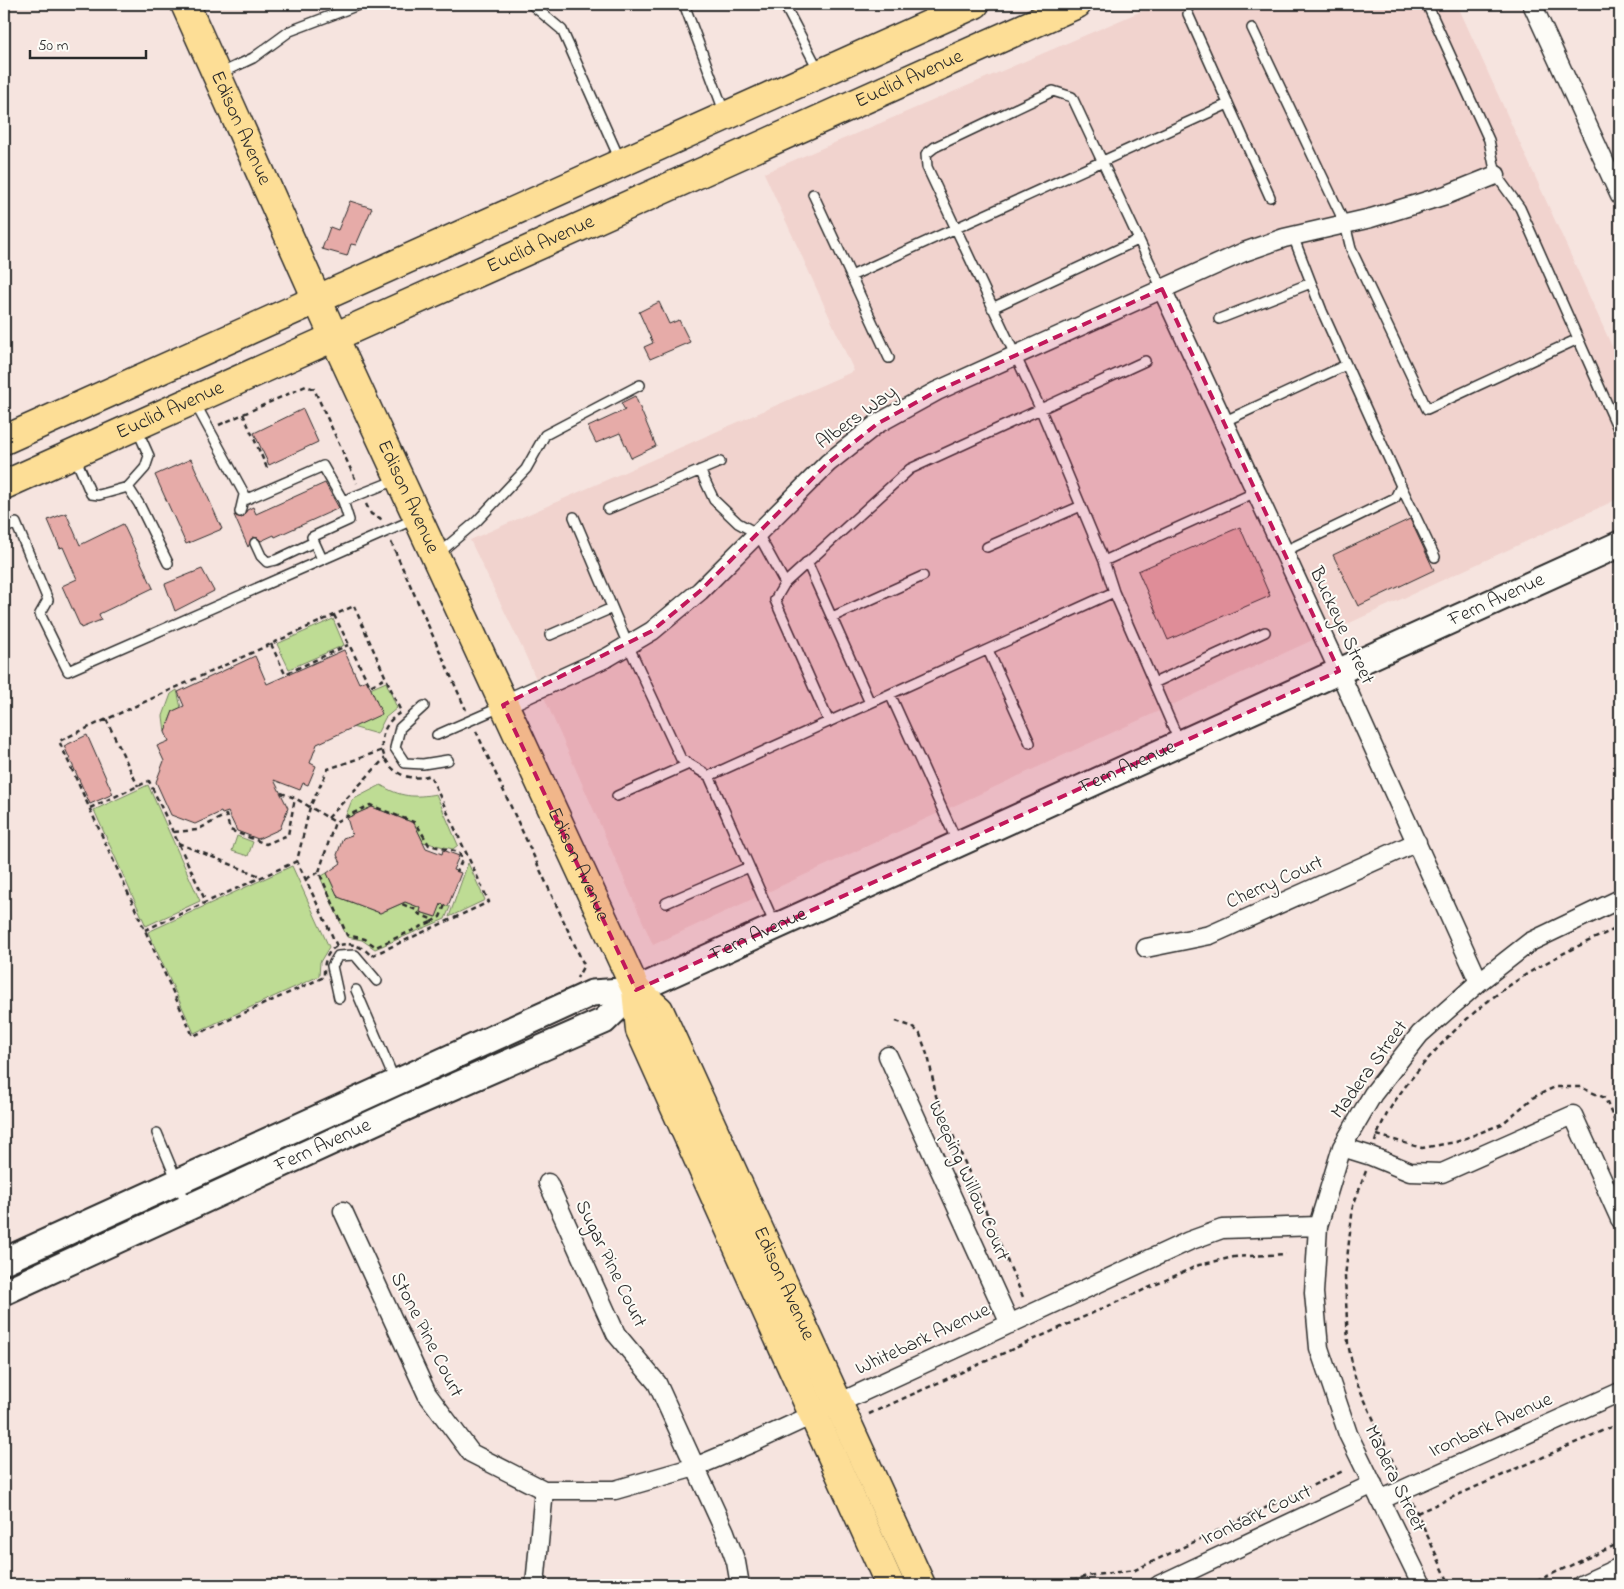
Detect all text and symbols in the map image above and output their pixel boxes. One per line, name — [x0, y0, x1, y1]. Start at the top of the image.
scale bar — [30, 28, 146, 60]
text: 50 m — [38, 35, 69, 57]
street label: Euclid Avenue — [851, 42, 968, 116]
street label: Edison Avenue — [202, 66, 279, 190]
street label: Euclid Avenue — [482, 208, 599, 281]
street label: Euclid Avenue — [111, 374, 229, 447]
street label: Albers Way — [810, 379, 904, 457]
street label: Edison Avenue — [369, 435, 447, 559]
street label: Buckeye Street — [1301, 561, 1381, 690]
street label: Fern Avenue — [1443, 566, 1549, 635]
street label: Fern Avenue — [1074, 733, 1180, 802]
street label: Edison Avenue — [539, 803, 617, 926]
street label: Cherry Court — [1222, 849, 1328, 917]
street label: Fern Avenue — [705, 900, 812, 969]
street label: Madera Street — [1324, 1015, 1416, 1125]
street label: Weeping Willow Court — [919, 1096, 1016, 1266]
street label: Fern Avenue — [269, 1111, 376, 1181]
street label: Sugar Pine Court — [566, 1195, 654, 1333]
street label: Edison Avenue — [745, 1222, 822, 1345]
street label: Stone Pine Court — [382, 1267, 470, 1403]
street label: Whitebark Avenue — [851, 1296, 995, 1384]
street label: Ironbark Avenue — [1425, 1386, 1557, 1466]
street label: Madera Street — [1356, 1421, 1432, 1538]
street label: Ironbark Court — [1197, 1478, 1317, 1554]

